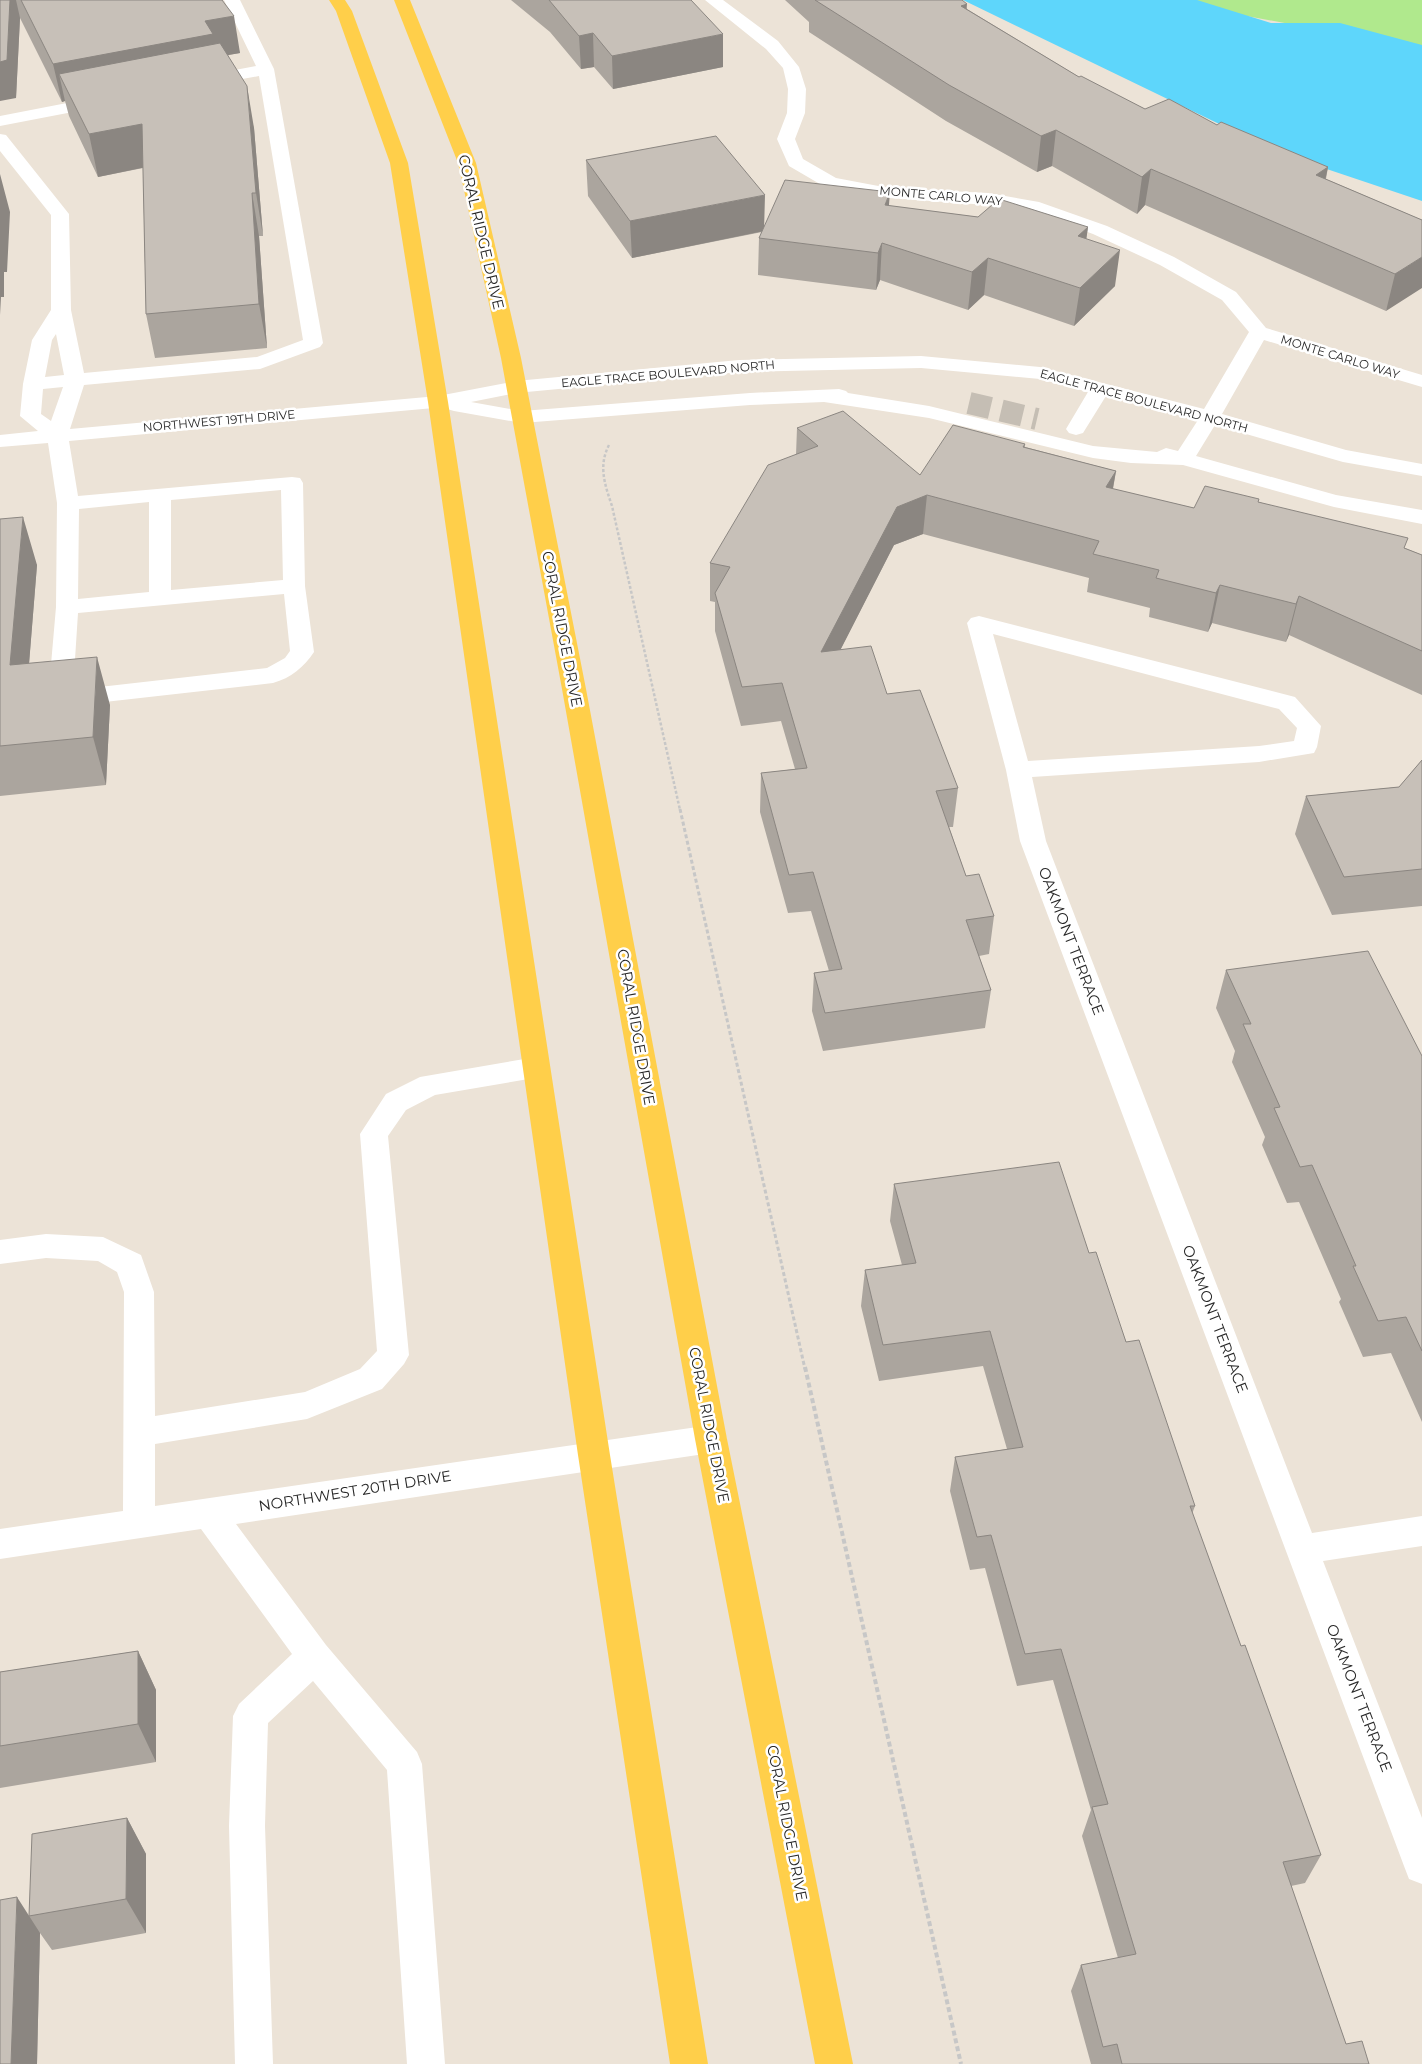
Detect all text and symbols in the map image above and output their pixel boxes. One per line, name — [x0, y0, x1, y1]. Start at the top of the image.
street label: CORAL RIDGE DRIVE — [454, 153, 509, 311]
street label: MONTE CARLO WAY — [879, 183, 1004, 208]
street label: MONTE CARLO WAY — [1279, 331, 1402, 382]
street label: EAGLE TRACE BOULEVARD NORTH — [560, 357, 776, 390]
street label: EAGLE TRACE BOULEVARD NORTH — [1039, 365, 1250, 436]
street label: NORTHWEST 19TH DRIVE — [142, 406, 296, 435]
street label: CORAL RIDGE DRIVE — [538, 549, 587, 708]
street label: OAKMONT TERRACE — [1034, 864, 1108, 1018]
street label: CORAL RIDGE DRIVE — [613, 947, 660, 1106]
street label: OAKMONT TERRACE — [1178, 1242, 1252, 1396]
street label: CORAL RIDGE DRIVE — [685, 1345, 734, 1504]
street label: NORTHWEST 20TH DRIVE — [257, 1466, 453, 1515]
street label: OAKMONT TERRACE — [1322, 1621, 1396, 1775]
street label: CORAL RIDGE DRIVE — [763, 1743, 812, 1902]

